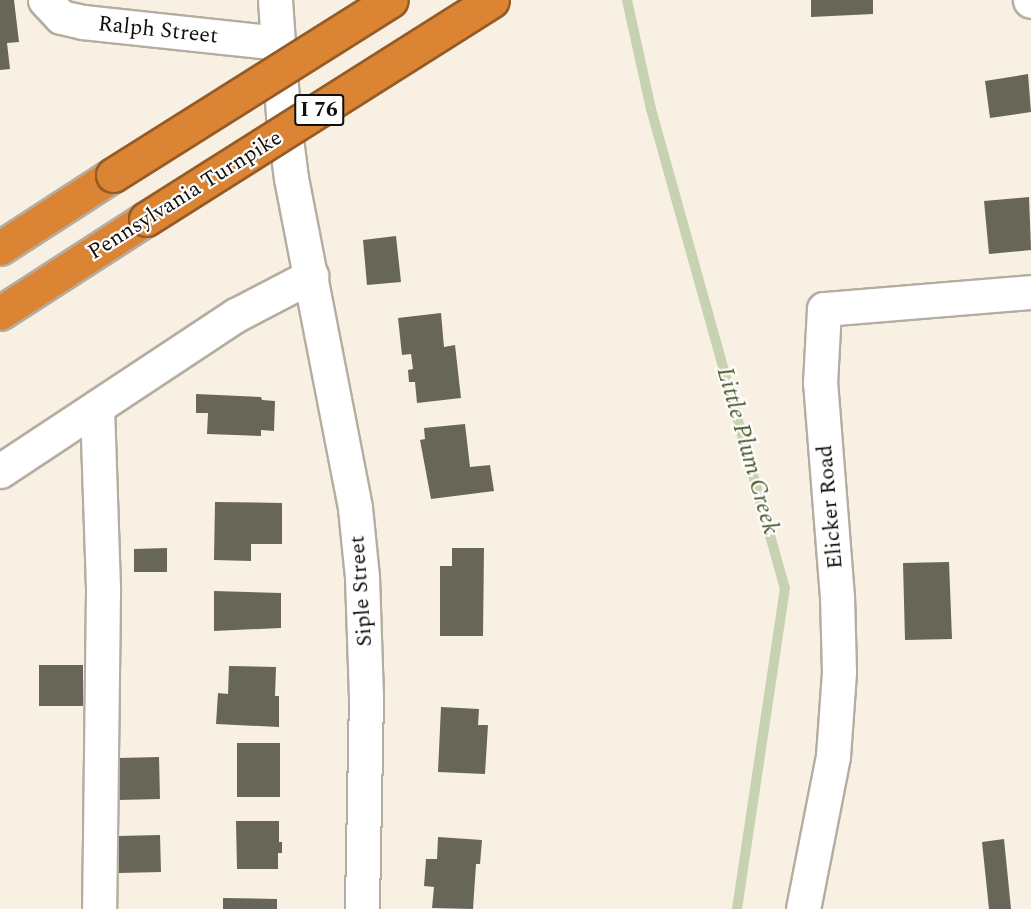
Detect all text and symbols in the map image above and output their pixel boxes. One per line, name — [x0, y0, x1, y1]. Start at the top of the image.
street label: Ralph Street — [97, 11, 219, 49]
road number: I 76 — [294, 92, 344, 128]
street label: Pennsylvania Turnpike — [83, 124, 287, 266]
water label: Little Plum Creek — [709, 364, 785, 538]
street label: Elicker Road — [811, 444, 849, 570]
street label: Siple Street — [344, 535, 378, 647]

